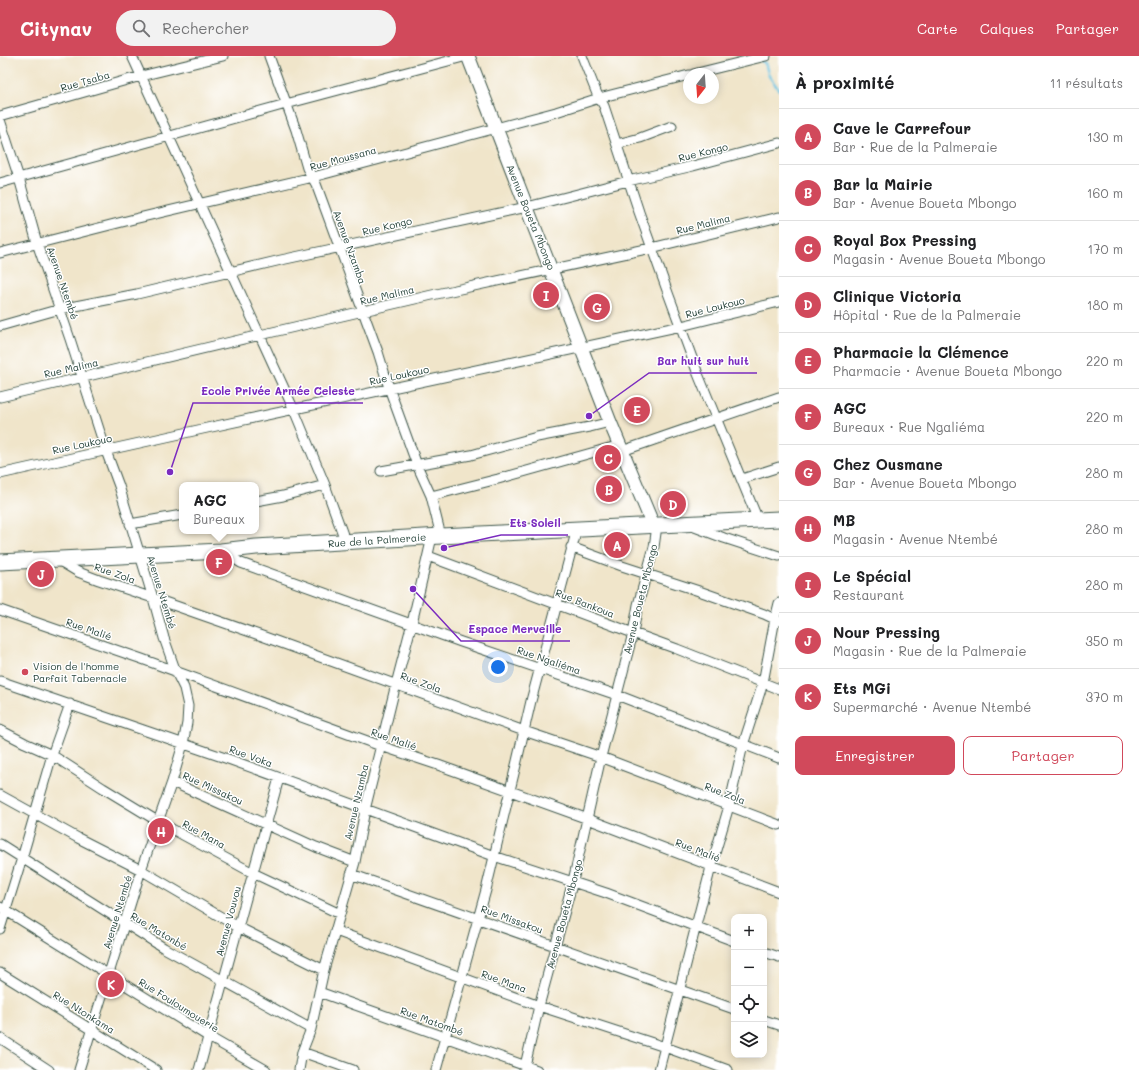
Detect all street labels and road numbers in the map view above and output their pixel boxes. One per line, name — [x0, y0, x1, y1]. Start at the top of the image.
street label: Rue Tsaba — [59, 67, 111, 95]
street label: Rue Kongo — [677, 139, 729, 165]
street label: Rue Moussana — [308, 142, 378, 174]
street label: Avenue Boueta Mbongo — [503, 162, 559, 272]
street label: Avenue Nzamba — [330, 208, 370, 286]
street label: Rue Malima — [675, 211, 731, 237]
street label: Rue Kongo — [361, 213, 413, 239]
street label: Avenue Ntembé — [44, 245, 82, 321]
street label: Rue Malima — [359, 282, 415, 308]
street label: Rue Loukouo — [684, 293, 746, 321]
street label: Rue Malima — [43, 355, 99, 381]
street label: Rue Loukouo — [368, 362, 430, 388]
street label: Rue Loukouo — [51, 431, 113, 457]
street label: Rue de la Palmeraie — [327, 530, 427, 550]
street label: Avenue Boueta Mbongo — [620, 542, 660, 656]
street label: Avenue Ntembé — [144, 553, 180, 631]
street label: Rue Zola — [93, 559, 137, 587]
street label: Rue Bankoua — [553, 585, 617, 621]
street label: Rue Malié — [64, 615, 114, 643]
street label: Rue Ngaliéma — [515, 643, 583, 677]
street label: Rue Zola — [399, 668, 443, 696]
street label: Rue Malié — [369, 725, 419, 753]
street label: Rue Voka — [227, 742, 275, 770]
street label: Avenue Nzamba — [340, 763, 372, 841]
street label: Rue Missakou — [181, 768, 245, 808]
street label: Rue Zola — [703, 779, 747, 807]
street label: Rue Mana — [180, 816, 228, 852]
street label: Rue Malié — [673, 835, 723, 865]
street label: Avenue Boueta Mbongo — [543, 858, 585, 970]
street label: Avenue Ntembé — [99, 873, 135, 951]
street label: Avenue Vouvou — [212, 884, 244, 958]
street label: Rue Missakou — [479, 901, 545, 937]
street label: Rue Matonbé — [128, 909, 190, 953]
street label: Rue Mana — [479, 966, 529, 996]
street label: Rue Fouloumouerie — [136, 975, 222, 1035]
street label: Rue Ntonkama — [50, 987, 118, 1037]
street label: Rue Matombé — [398, 1003, 466, 1039]

